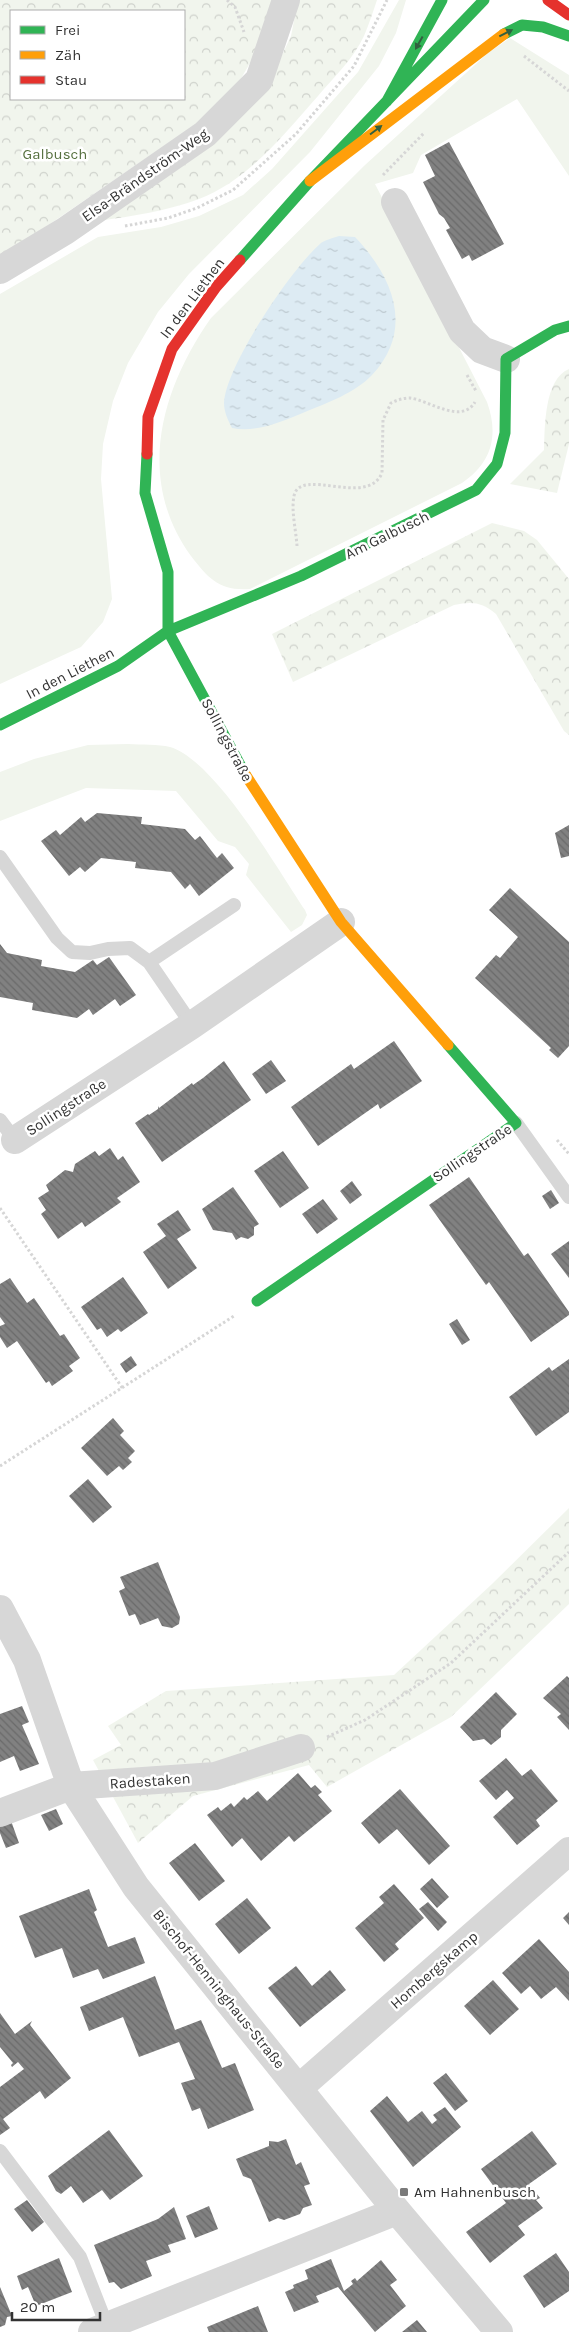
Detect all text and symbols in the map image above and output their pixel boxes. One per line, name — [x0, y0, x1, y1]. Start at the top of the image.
legend — [10, 10, 185, 100]
text: Frei — [55, 21, 80, 39]
one-way arrow — [499, 29, 514, 37]
one-way arrow — [414, 36, 423, 49]
text: Zäh — [55, 46, 81, 64]
text: Stau — [55, 71, 87, 89]
street label: Elsa-Brändström-Weg — [78, 124, 212, 226]
one-way arrow — [369, 125, 382, 136]
park label: Galbusch — [23, 145, 87, 163]
street label: In den Liethen — [156, 254, 228, 342]
street label: Am Galbusch — [342, 507, 432, 563]
street label: In den Liethen — [23, 643, 117, 703]
street label: Sollingstraße — [198, 695, 256, 785]
street label: Sollingstraße — [23, 1074, 109, 1140]
street label: Sollingstraße — [429, 1120, 515, 1186]
street label: Radestaken — [109, 1769, 191, 1793]
street label: Bischof-Henninghaus-Straße — [149, 1906, 289, 2072]
street label: Hombergskamp — [387, 1927, 481, 2013]
place label: Am Hahnenbusch — [414, 2183, 536, 2201]
marker: Am Hahnenbusch — [398, 2186, 410, 2198]
scale bar — [12, 2290, 100, 2322]
text: 20 m — [20, 2298, 55, 2316]

